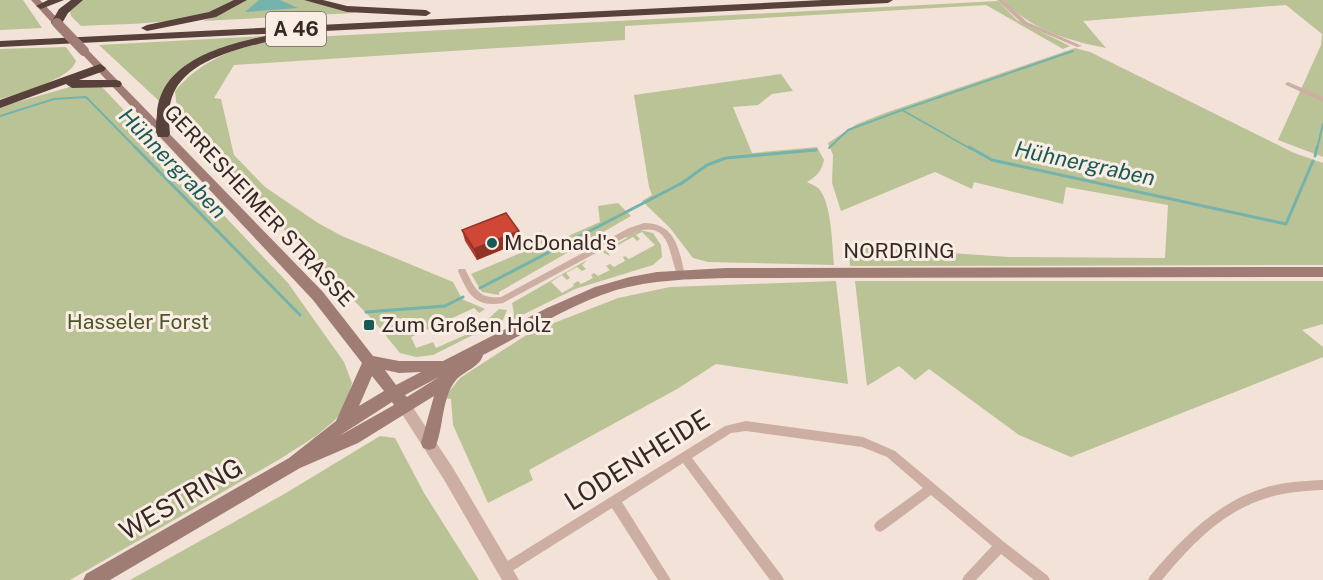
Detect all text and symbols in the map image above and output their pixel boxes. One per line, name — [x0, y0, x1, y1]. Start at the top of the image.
road number: A 46 — [266, 12, 326, 46]
street label: GERRESHEIMER STRASSE — [159, 100, 359, 312]
water label: Hühnergraben — [114, 103, 232, 223]
water label: Hühnergraben — [1012, 135, 1158, 191]
place label: McDonald's — [504, 230, 616, 255]
marker: McDonald's — [485, 236, 499, 250]
street label: NORDRING — [843, 238, 955, 263]
park label: Hasseler Forst — [67, 309, 209, 334]
place label: Zum Großen Holz — [381, 312, 551, 337]
marker: Zum Großen Holz — [362, 318, 376, 332]
street label: LODENHEIDE — [558, 403, 715, 517]
street label: WESTRING — [114, 451, 248, 546]

